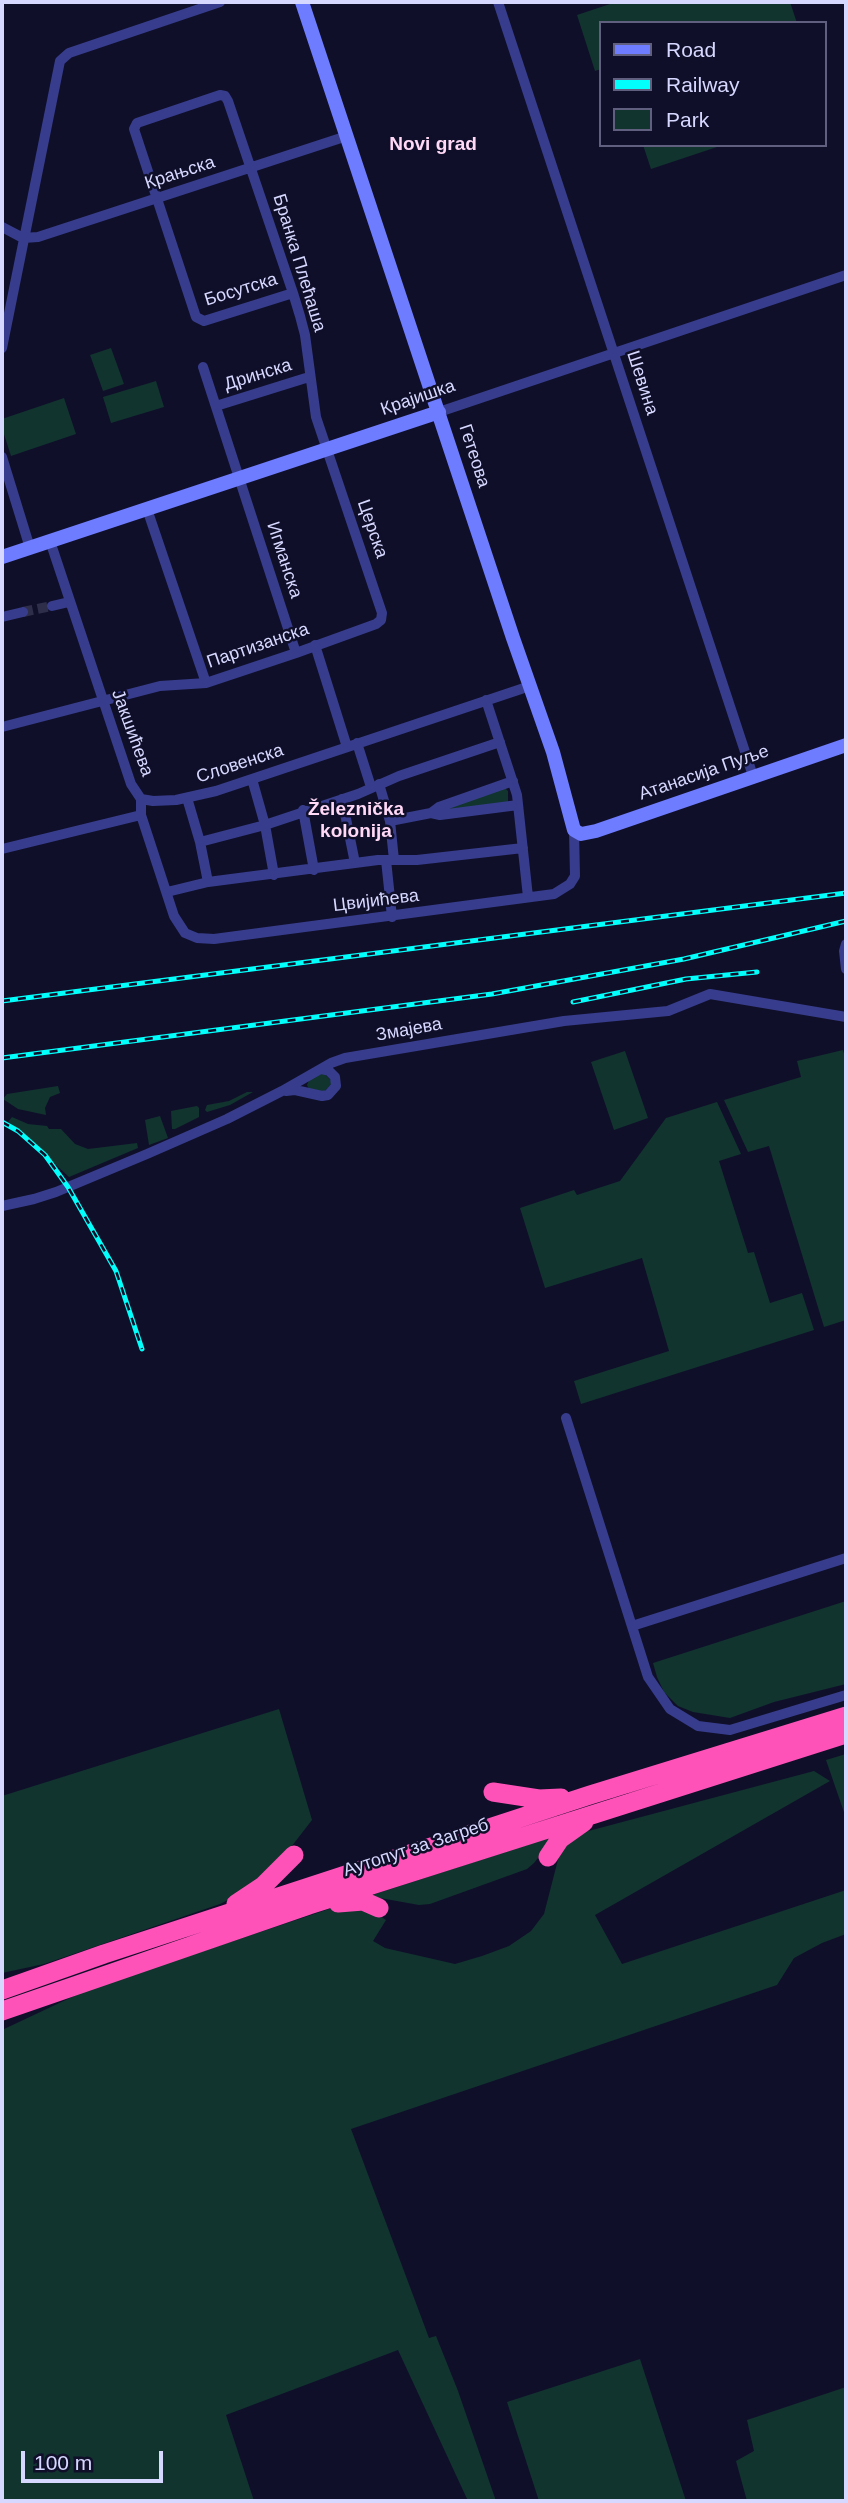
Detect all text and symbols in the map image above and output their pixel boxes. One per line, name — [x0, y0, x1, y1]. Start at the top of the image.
legend — [600, 21, 827, 147]
text: Road — [666, 38, 716, 61]
text: Railway — [666, 73, 740, 96]
text: Park — [666, 108, 709, 131]
district label: Novi grad — [389, 134, 477, 156]
street label: Крањска — [142, 152, 218, 194]
street label: Бранка Плећаша — [268, 191, 330, 335]
street label: Босутска — [202, 269, 280, 311]
street label: Шевина — [622, 348, 662, 418]
street label: Дринска — [222, 355, 294, 395]
street label: Крајишка — [378, 375, 458, 421]
street label: Гетеова — [454, 422, 494, 490]
street label: Церска — [352, 497, 392, 561]
street label: Игманска — [262, 519, 306, 601]
street label: Партизанска — [204, 618, 312, 674]
street label: Јакшићева — [106, 687, 158, 779]
street label: Словенска — [194, 740, 286, 788]
street label: Атанасија Пуље — [636, 741, 772, 805]
district label: Železnička kolonija — [308, 799, 404, 843]
street label: Цвијићева — [332, 885, 420, 917]
street label: Змајева — [374, 1014, 444, 1046]
street label: Аутопут за Загреб — [341, 1814, 491, 1882]
scale bar — [24, 2436, 166, 2480]
text: 100 m — [34, 2451, 92, 2474]

